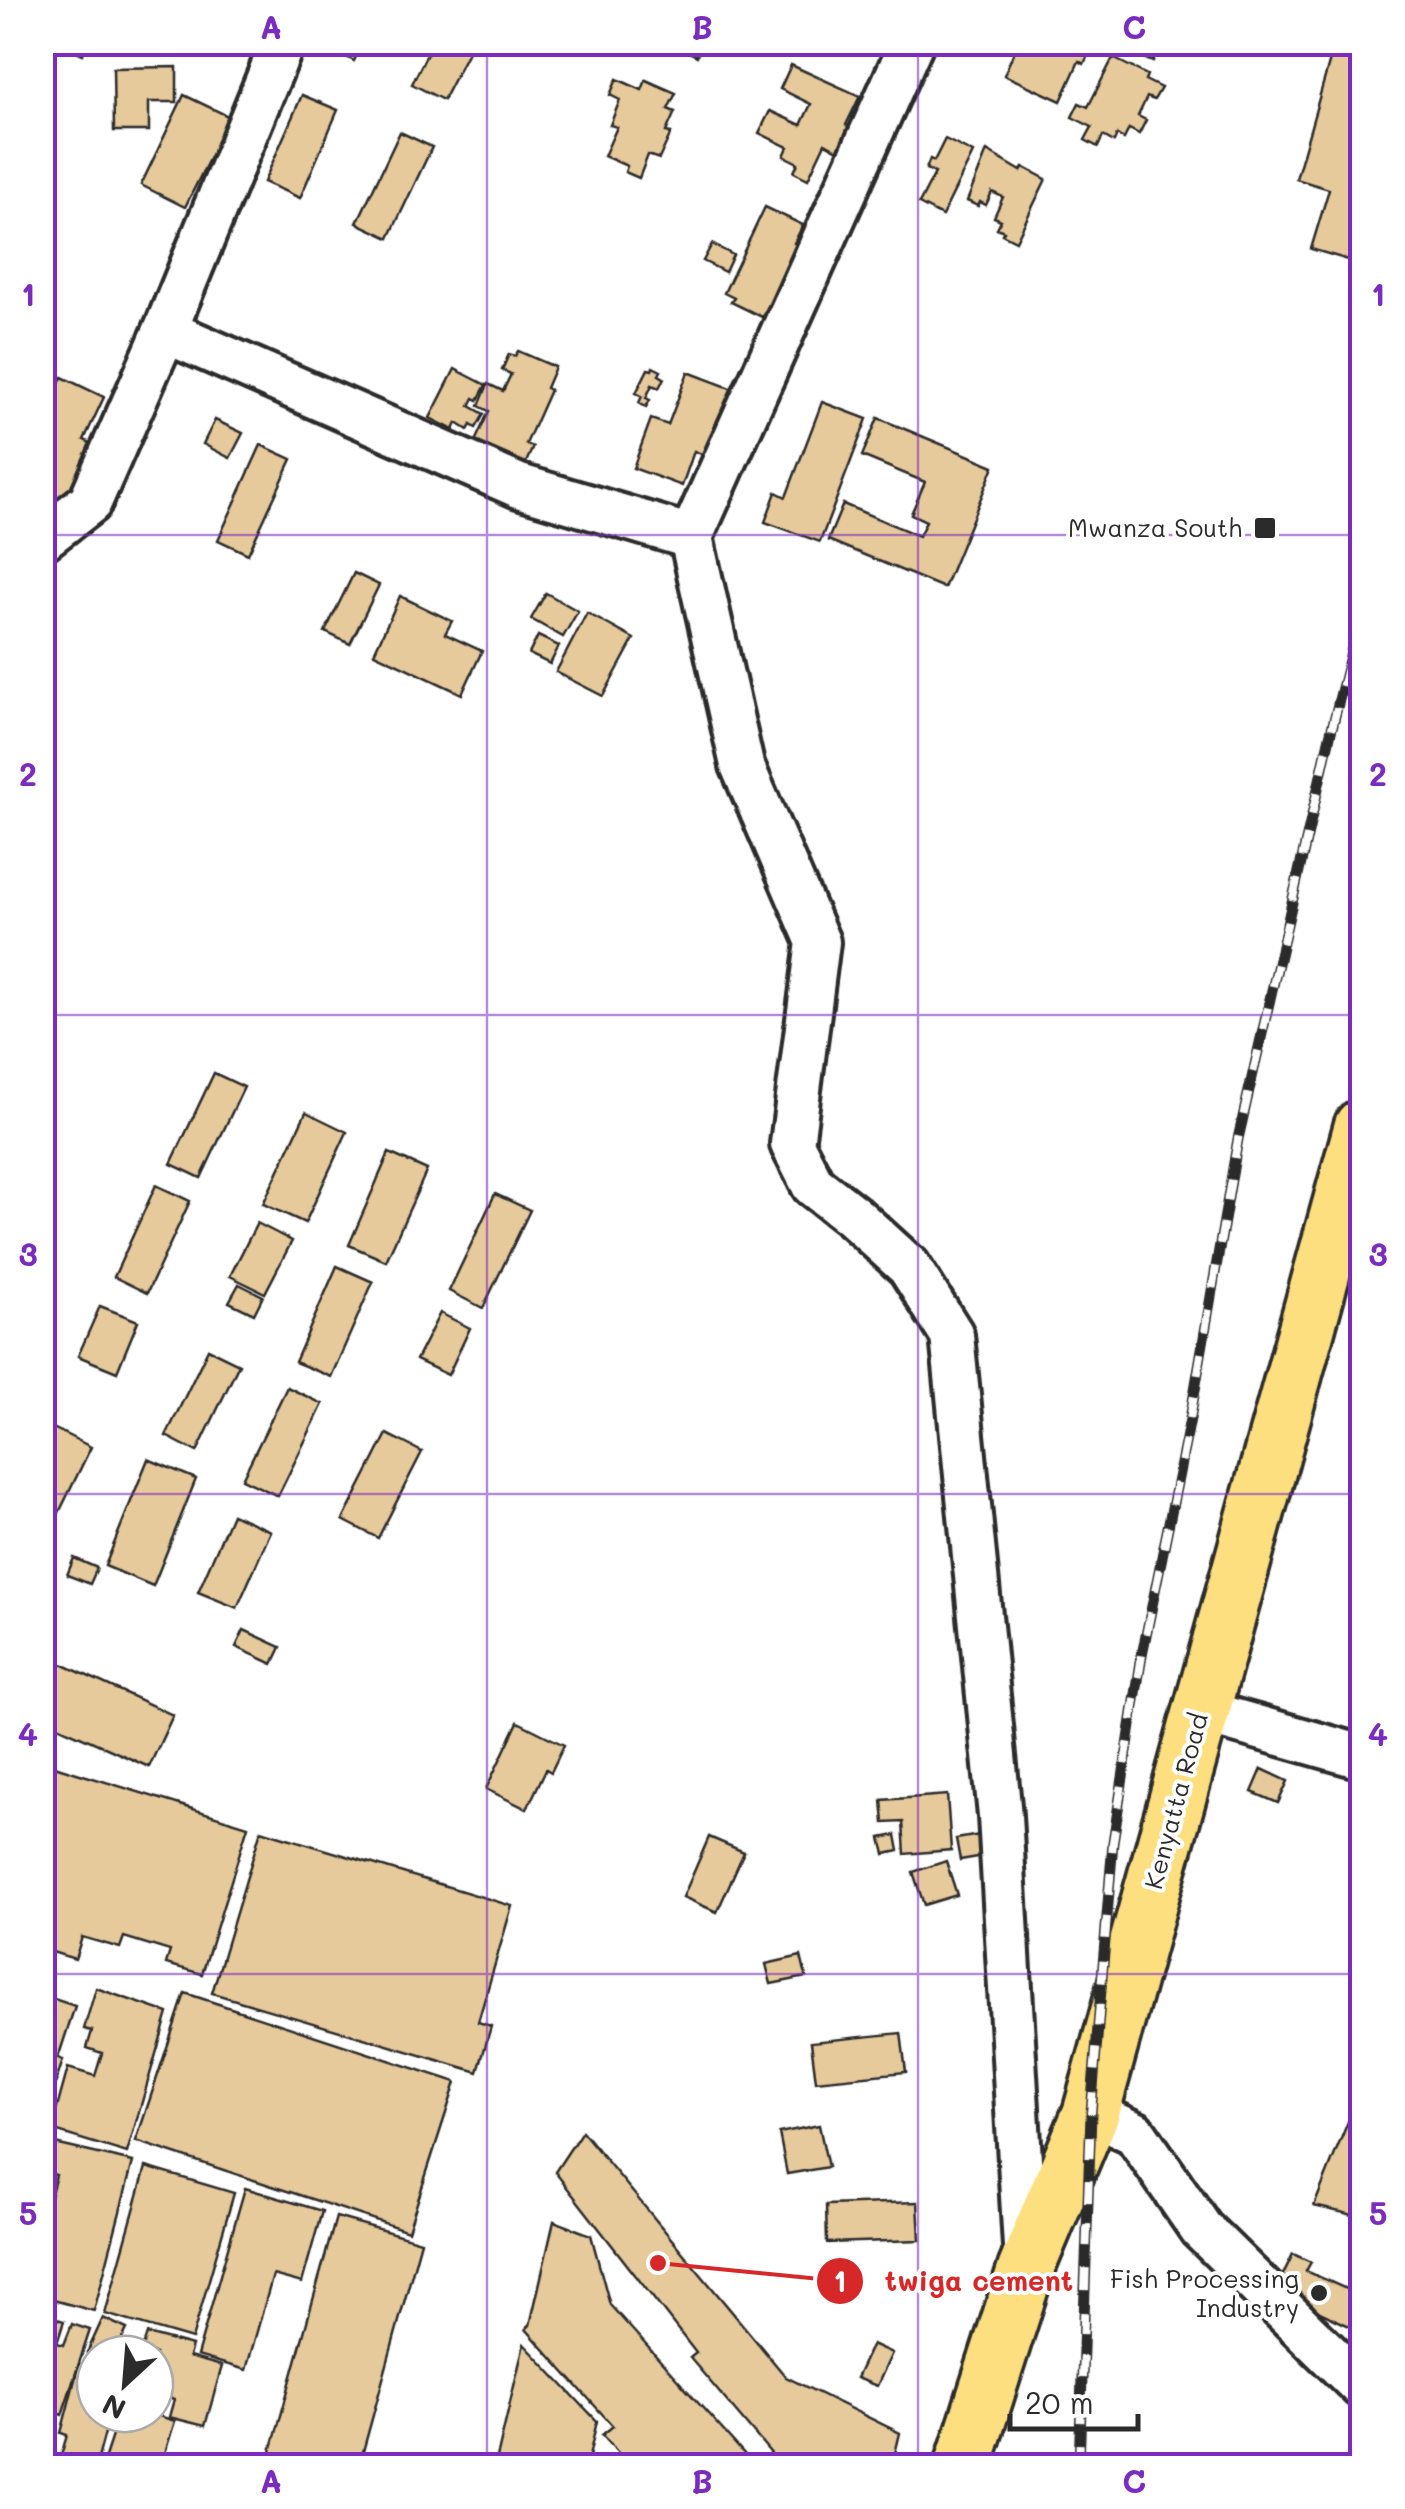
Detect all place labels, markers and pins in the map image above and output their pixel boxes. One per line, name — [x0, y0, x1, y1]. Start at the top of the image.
place label: Mwanza South — [1068, 511, 1242, 543]
marker: Mwanza South — [1252, 515, 1278, 541]
callout: twiga cement — [815, 2252, 1093, 2310]
place label: Fish Processing Industry — [1110, 2262, 1299, 2324]
marker: Fish Processing Industry — [1308, 2282, 1330, 2304]

